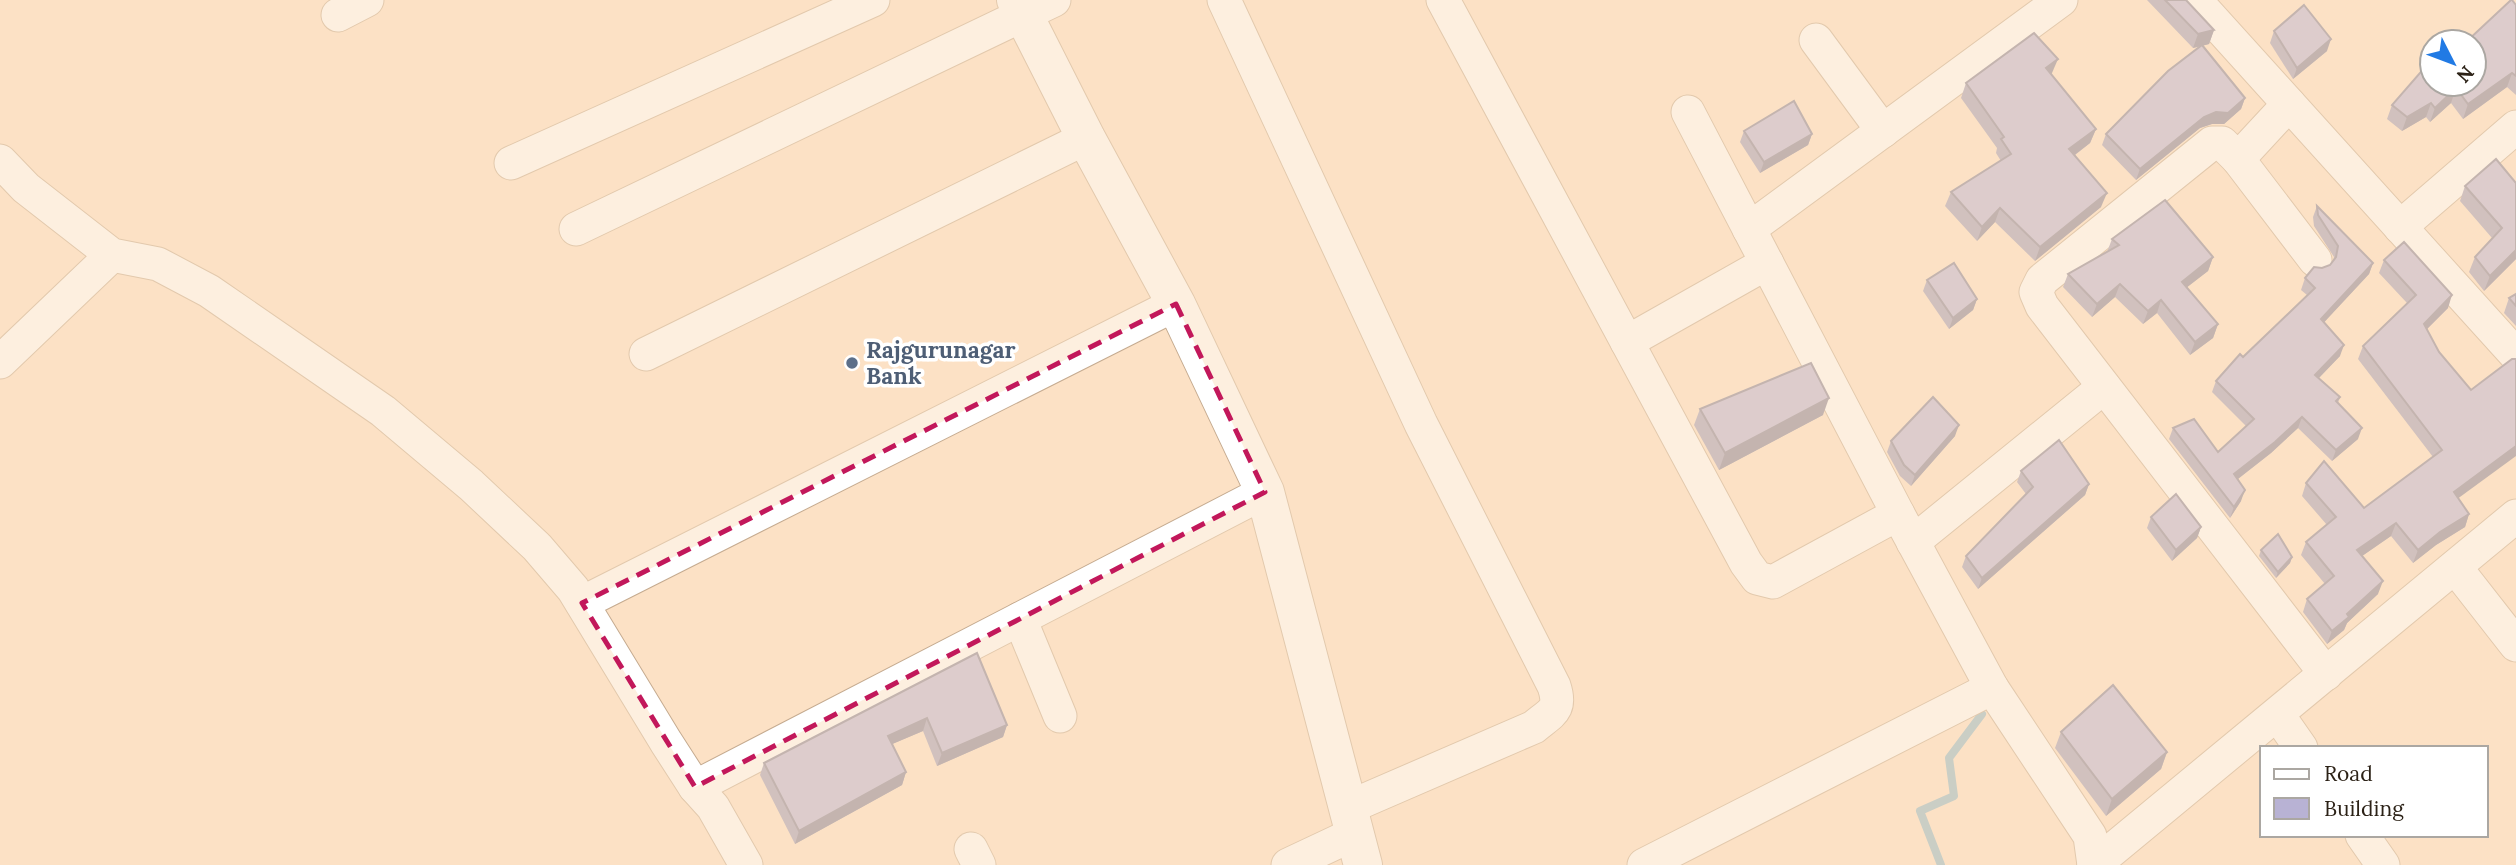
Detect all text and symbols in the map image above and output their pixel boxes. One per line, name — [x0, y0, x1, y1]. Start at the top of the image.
north arrow — [2418, 28, 2488, 98]
text: N — [2452, 61, 2479, 88]
place label: Rajgurunagar Bank — [866, 335, 1016, 390]
marker: Rajgurunagar Bank — [844, 355, 860, 371]
legend — [2260, 746, 2488, 837]
text: Road — [2324, 760, 2373, 787]
text: Building — [2324, 795, 2404, 822]

